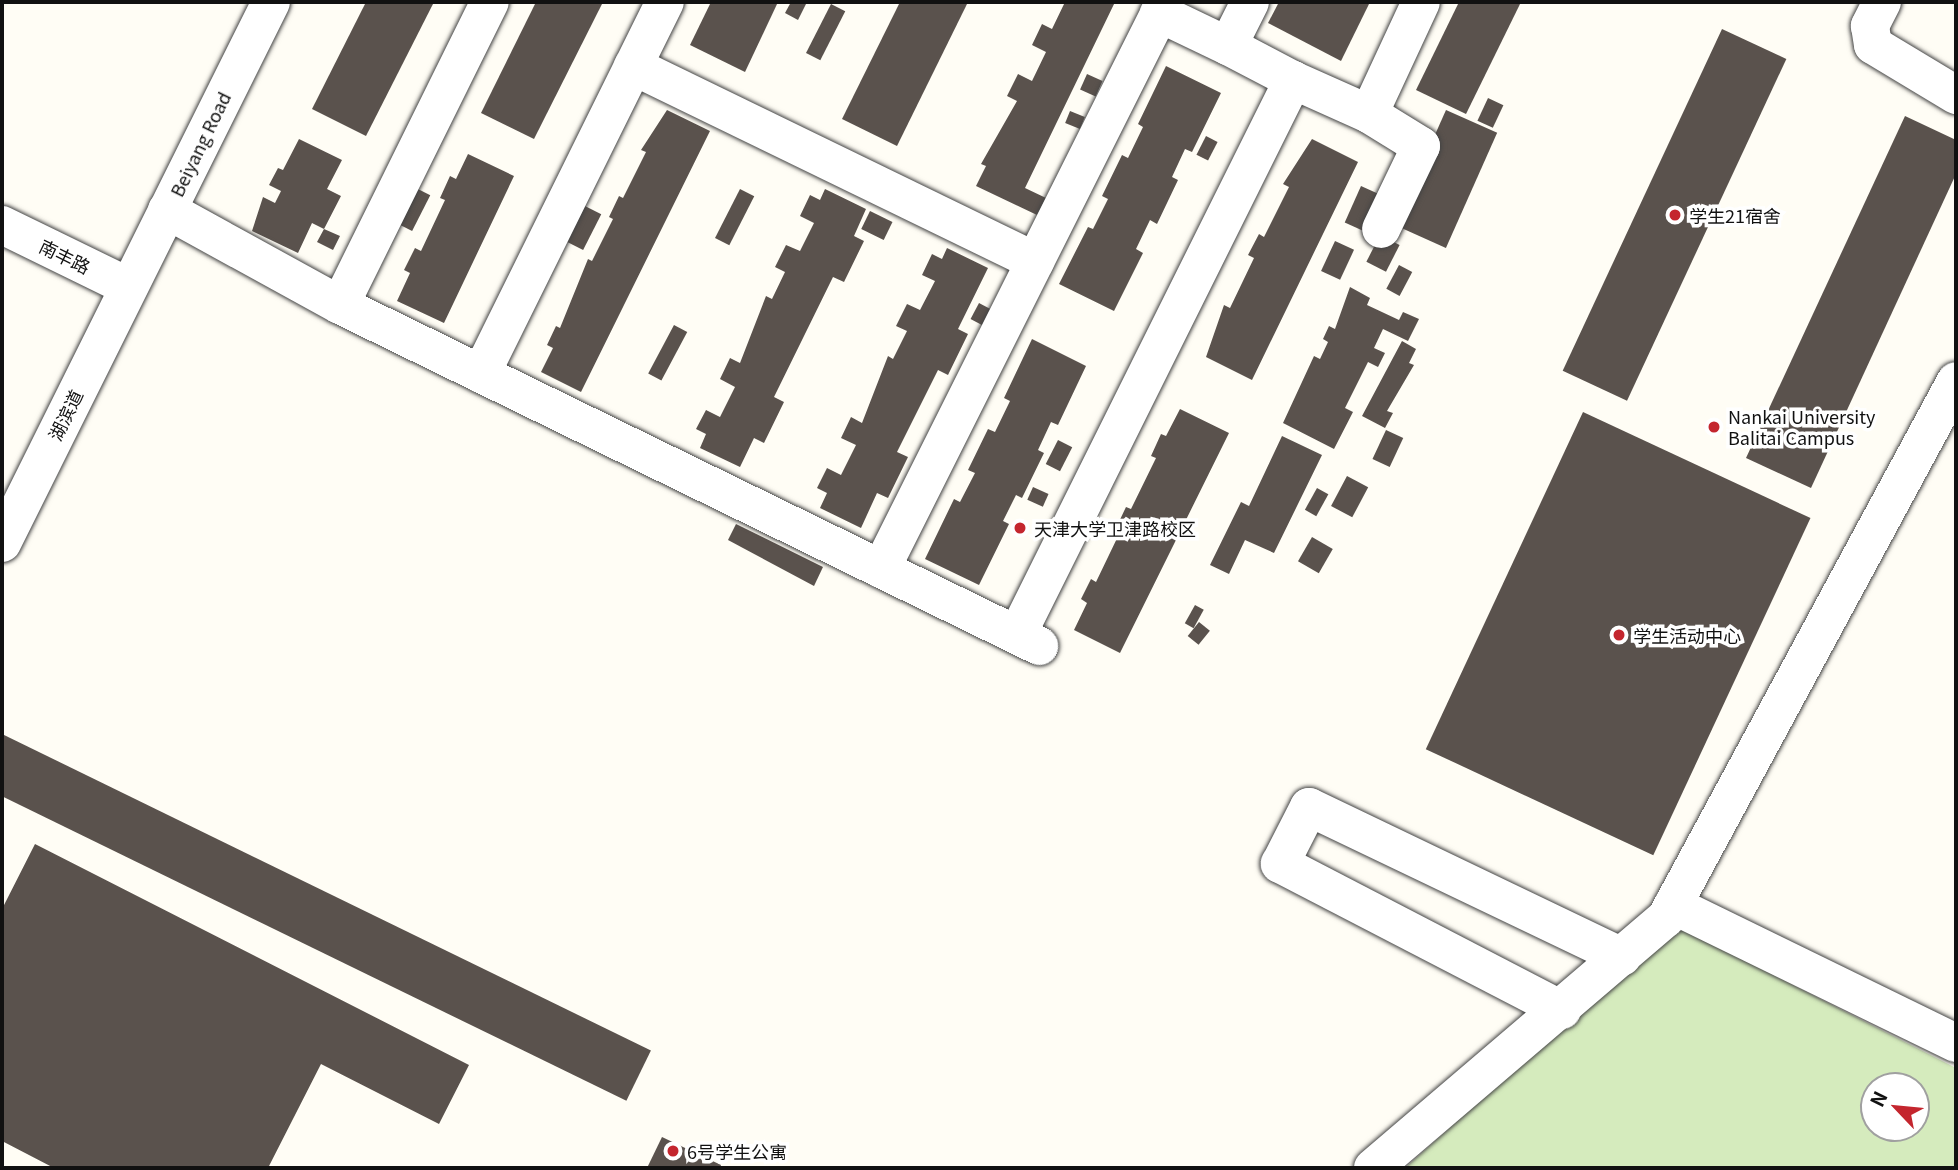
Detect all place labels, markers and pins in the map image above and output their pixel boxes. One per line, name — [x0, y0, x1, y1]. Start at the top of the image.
place label: 学生21宿舍 — [1689, 204, 1781, 226]
marker: 学生21宿舍 — [1667, 207, 1683, 223]
place label: Nankai University Balitai Campus — [1728, 406, 1875, 448]
marker: Nankai University Balitai Campus — [1706, 419, 1722, 435]
place label: 天津大学卫津路校区 — [1034, 517, 1196, 539]
marker: 天津大学卫津路校区 — [1012, 520, 1028, 536]
place label: 学生活动中心 — [1633, 624, 1741, 646]
marker: 学生活动中心 — [1611, 627, 1627, 643]
place label: 6号学生公寓 — [687, 1140, 787, 1162]
marker: 6号学生公寓 — [665, 1143, 681, 1159]

